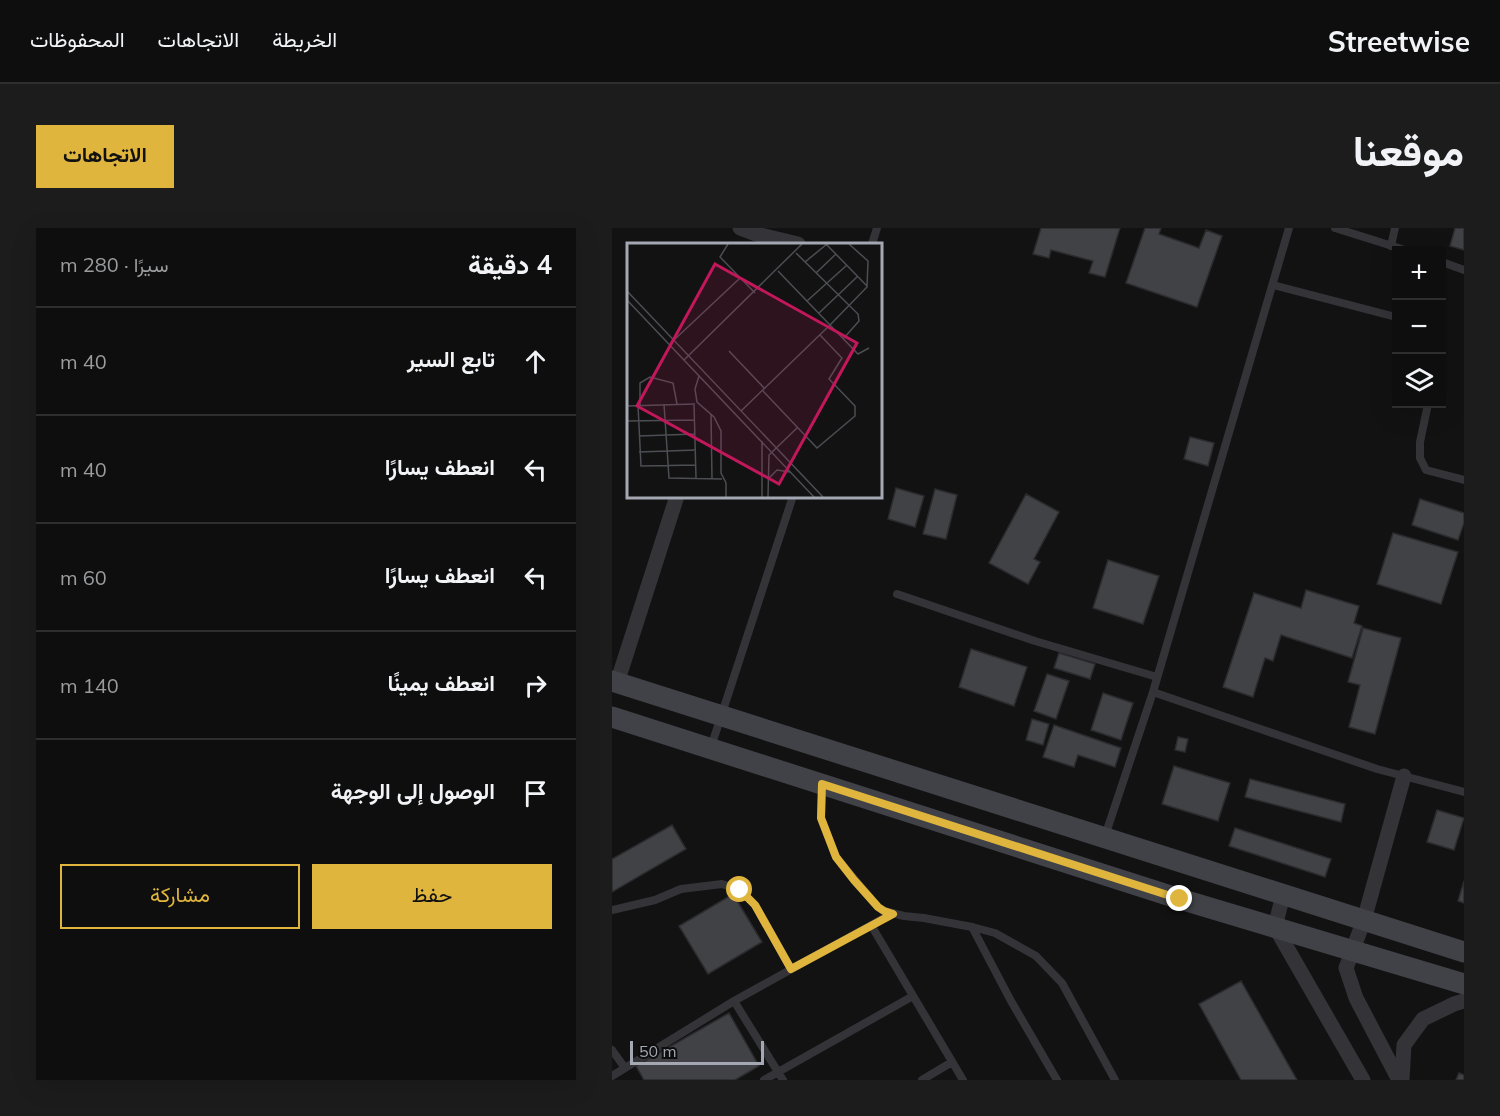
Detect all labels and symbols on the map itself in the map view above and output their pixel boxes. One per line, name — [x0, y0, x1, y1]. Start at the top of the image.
inset map — [627, 243, 882, 498]
route start — [726, 876, 752, 902]
route end — [1166, 885, 1192, 911]
scale bar — [630, 1038, 764, 1066]

